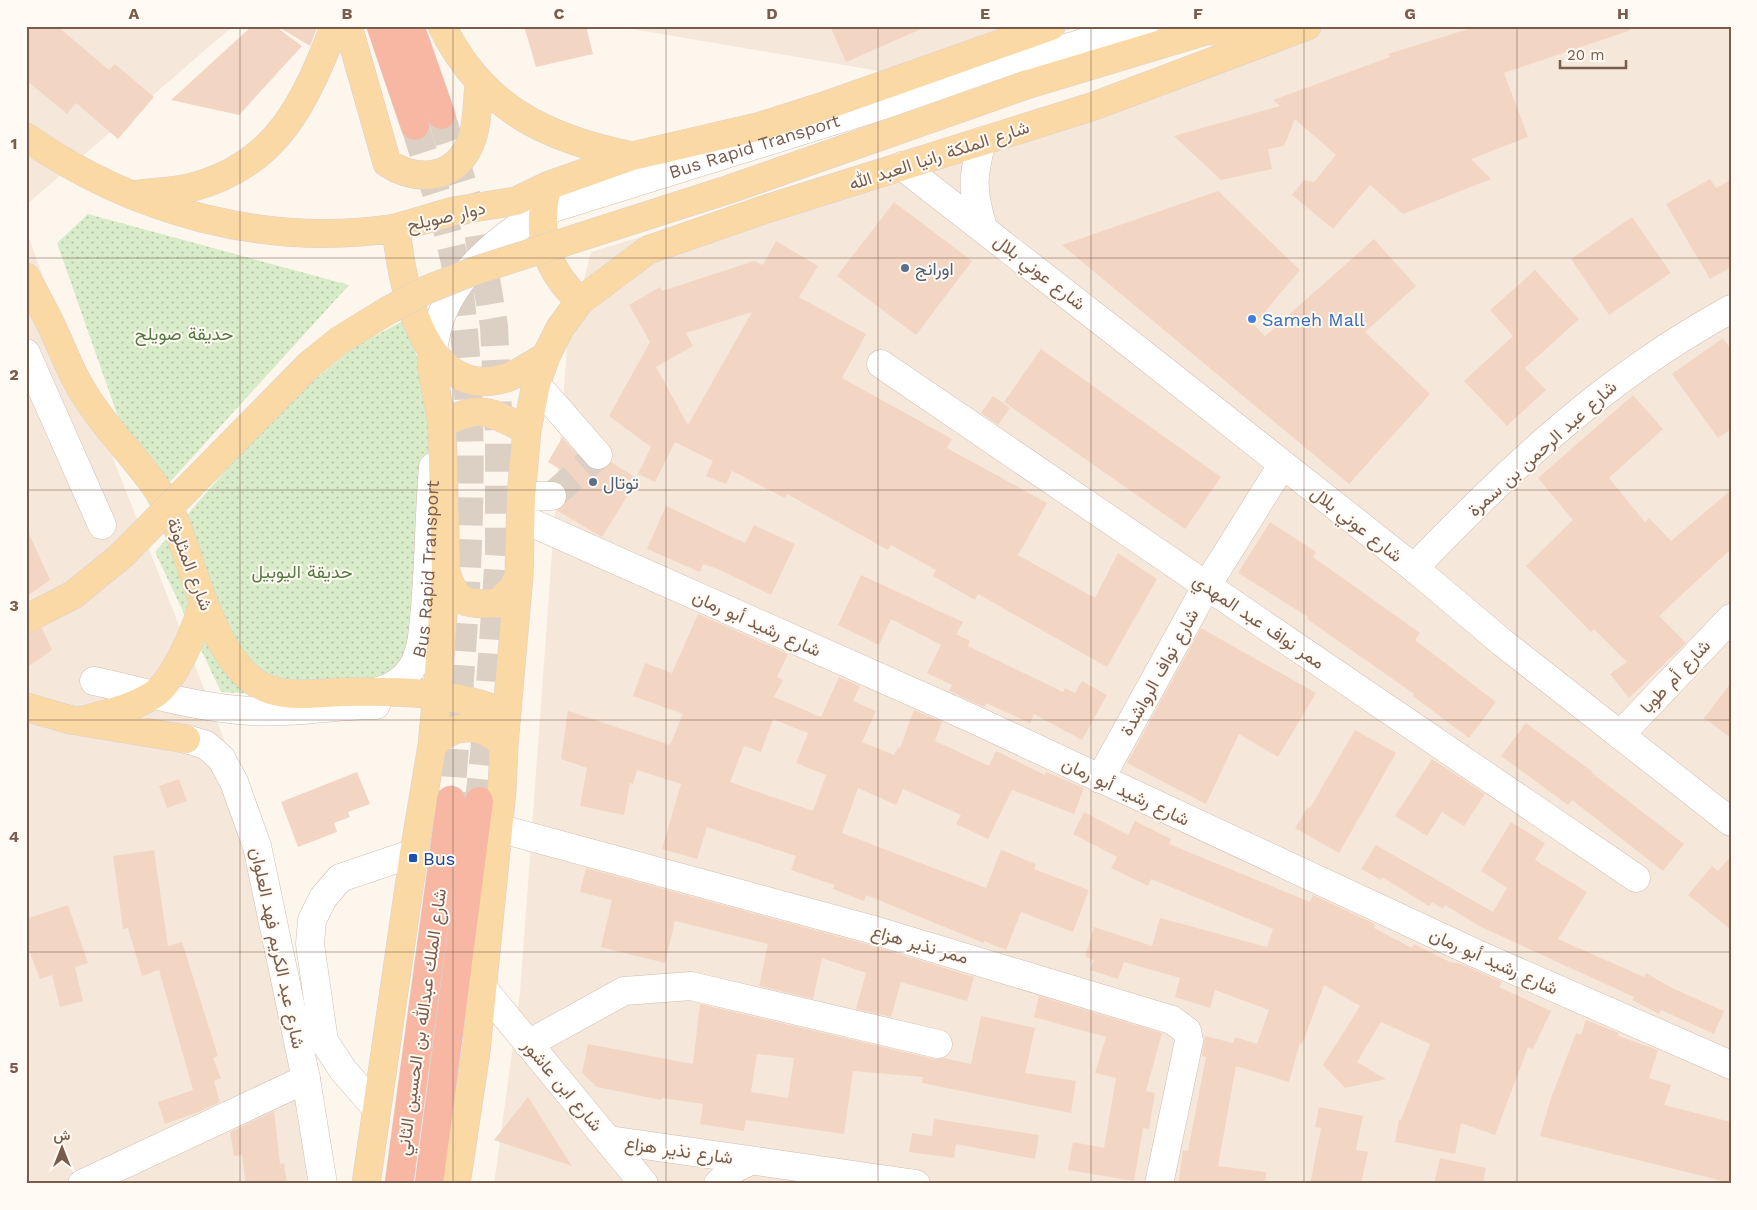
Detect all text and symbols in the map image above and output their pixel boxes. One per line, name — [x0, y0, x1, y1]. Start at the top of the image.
text: A — [129, 4, 140, 23]
text: B — [342, 4, 353, 23]
text: C — [554, 4, 565, 23]
text: D — [766, 4, 778, 23]
text: E — [980, 4, 990, 23]
text: F — [1193, 4, 1203, 23]
text: G — [1404, 4, 1416, 23]
text: H — [1617, 4, 1629, 23]
scale bar — [1560, 38, 1626, 70]
text: 20 m — [1567, 46, 1605, 64]
street label: Bus Rapid Transport — [666, 109, 842, 182]
street label: شارع الملكة رانيا العبد الله — [846, 116, 1032, 196]
text: 1 — [11, 134, 17, 153]
street label: دوار صويلح — [405, 197, 488, 237]
street label: شارع عوني بلال — [987, 230, 1090, 318]
place label: اورانج — [915, 258, 954, 281]
marker: اورانج — [899, 262, 911, 274]
place label: Sameh Mall — [1262, 309, 1365, 330]
marker: Sameh Mall — [1246, 313, 1258, 325]
park label: حديقة صويلح — [135, 323, 233, 346]
text: 2 — [9, 365, 19, 384]
street label: شارع عبد الرحمن بن سمرة — [1463, 376, 1622, 522]
place label: توتال — [603, 472, 639, 494]
marker: توتال — [587, 476, 599, 488]
street label: Bus Rapid Transport — [407, 479, 442, 660]
street label: شارع عوني بلال — [1304, 482, 1407, 570]
street label: شارع المثلوثة — [161, 515, 217, 614]
park label: حديقة اليوبيل — [251, 561, 353, 583]
street label: ممر نواف عبد المهدي — [1186, 569, 1329, 677]
street label: شارع رشيد أبو رمان — [689, 585, 824, 663]
text: 3 — [9, 596, 19, 615]
street label: شارع نواف الرواشدة — [1115, 605, 1204, 740]
street label: شارع أم طوبا — [1636, 635, 1716, 719]
street label: شارع رشيد أبو رمان — [1058, 752, 1193, 832]
text: 4 — [9, 827, 19, 846]
street label: شارع عبد الكريم فهد العلوان — [244, 846, 310, 1051]
place label: Bus — [423, 848, 455, 869]
marker: Bus — [407, 852, 419, 864]
street label: شارع الملك عبدالله بن الحسين الثاني — [392, 887, 455, 1158]
street label: ممر نذير هزاع — [869, 920, 971, 970]
street label: شارع رشيد أبو رمان — [1426, 923, 1561, 1001]
street label: شارع ابن عاشور — [516, 1034, 607, 1136]
text: 5 — [9, 1058, 19, 1077]
north arrow — [38, 1122, 88, 1172]
text: ش — [54, 1127, 71, 1144]
street label: شارع نذير هزاع — [623, 1132, 734, 1170]

